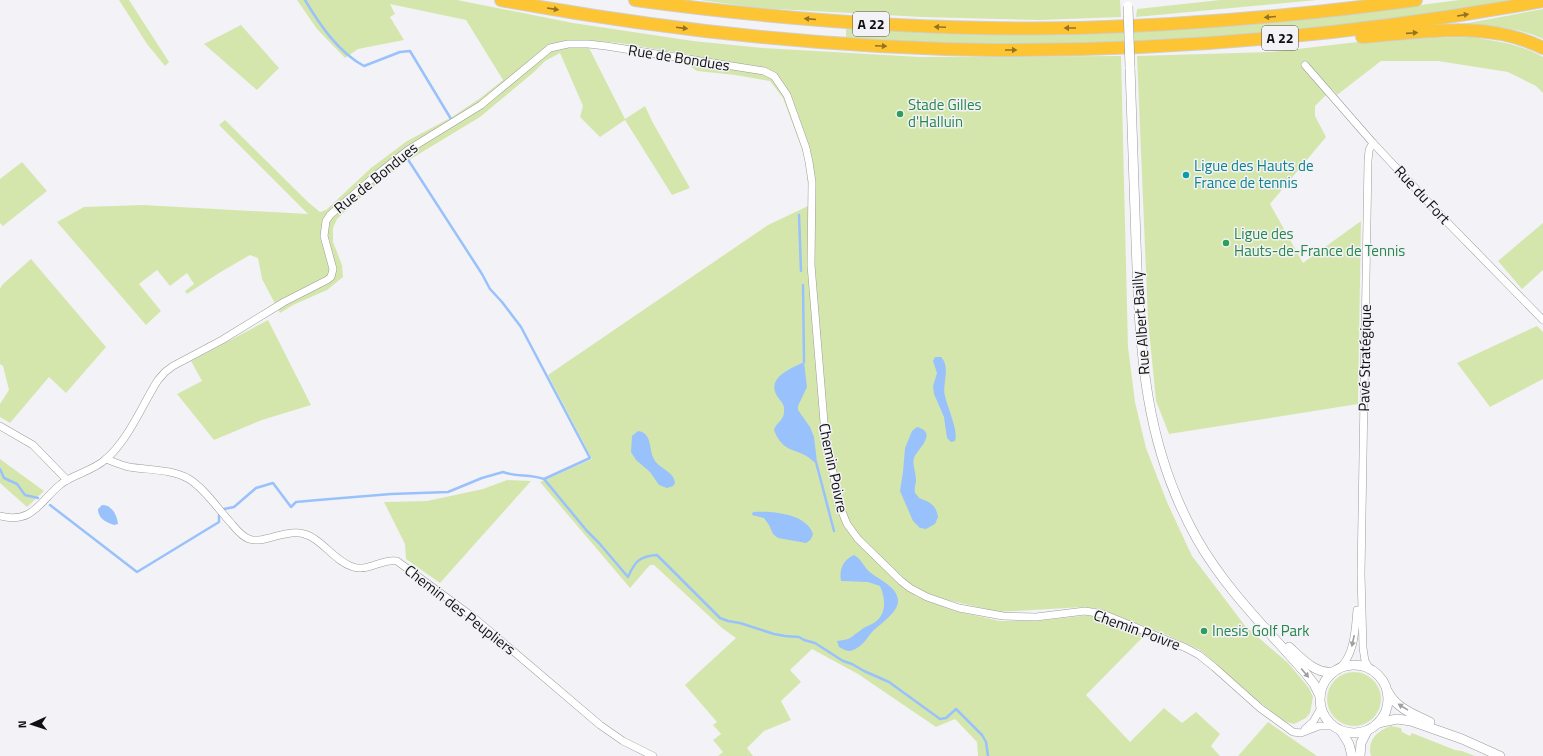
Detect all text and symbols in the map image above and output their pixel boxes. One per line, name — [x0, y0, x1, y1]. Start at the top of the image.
one-way arrow — [547, 7, 560, 13]
road number: A 22 — [853, 12, 889, 36]
one-way arrow — [1457, 12, 1469, 18]
one-way arrow — [1264, 13, 1276, 20]
one-way arrow — [804, 16, 816, 23]
one-way arrow — [934, 23, 946, 30]
one-way arrow — [676, 25, 688, 32]
one-way arrow — [1063, 25, 1076, 31]
road number: A 22 — [1262, 26, 1298, 50]
one-way arrow — [1406, 29, 1418, 36]
street label: Rue de Bondues — [627, 38, 732, 77]
one-way arrow — [875, 43, 888, 49]
one-way arrow — [1005, 47, 1018, 53]
place label: Stade Gilles d'Halluin — [908, 93, 982, 133]
marker: Stade Gilles d'Halluin — [895, 109, 905, 119]
street label: Rue de Bondues — [329, 136, 423, 219]
place label: Ligue des Hauts de France de tennis — [1194, 154, 1313, 194]
street label: Rue du Fort — [1389, 160, 1456, 230]
marker: Ligue des Hauts de France de tennis — [1181, 170, 1191, 180]
place label: Ligue des Hauts-de-France de Tennis — [1234, 222, 1405, 262]
marker: Ligue des Hauts-de-France de Tennis — [1221, 238, 1231, 248]
street label: Rue Albert Bailly — [1125, 270, 1156, 376]
street label: Pavé Stratégique — [1352, 304, 1377, 412]
street label: Chemin Poivre — [813, 421, 854, 515]
street label: Chemin des Peupliers — [400, 559, 521, 660]
street label: Chemin Poivre — [1091, 603, 1184, 656]
place label: Inesis Golf Park — [1212, 619, 1309, 642]
marker: Inesis Golf Park — [1199, 626, 1209, 636]
one-way arrow — [1349, 634, 1355, 647]
one-way arrow — [1300, 668, 1309, 678]
north arrow — [12, 704, 52, 744]
one-way arrow — [1397, 704, 1409, 711]
text: N — [14, 720, 30, 729]

